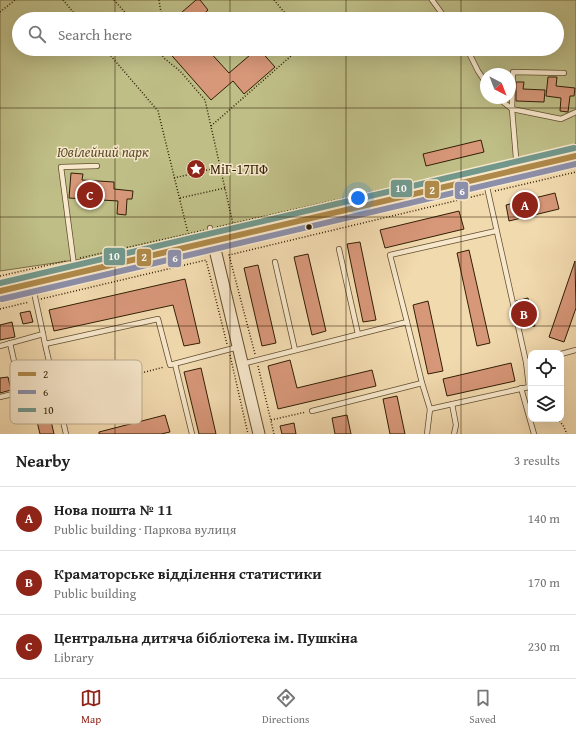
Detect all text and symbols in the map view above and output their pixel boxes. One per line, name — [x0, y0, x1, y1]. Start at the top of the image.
search box — [12, 12, 564, 56]
icon: search — [26, 23, 48, 45]
text: Search here — [58, 24, 132, 45]
north arrow — [480, 68, 516, 104]
park label: Ювілейний парк — [57, 142, 149, 162]
place icon: МіГ-17ПФ — [185, 158, 207, 180]
place label: МіГ-17ПФ — [210, 159, 268, 179]
line badge: 10 — [390, 179, 413, 198]
pin: C — [77, 180, 103, 210]
text: 10 — [395, 180, 407, 196]
line badge: 2 — [424, 180, 440, 199]
line badge: 6 — [454, 181, 469, 200]
text: 2 — [429, 182, 435, 198]
text: 6 — [459, 183, 465, 199]
your location — [348, 188, 368, 208]
pin: A — [512, 190, 538, 220]
unlabelled marker — [304, 222, 314, 232]
line badge: 10 — [103, 247, 126, 266]
text: 10 — [108, 248, 120, 264]
line badge: 2 — [136, 248, 152, 267]
text: 2 — [141, 249, 147, 265]
line badge: 6 — [167, 249, 182, 268]
text: 6 — [172, 250, 178, 266]
pin: B — [511, 299, 537, 329]
map controls — [528, 350, 564, 422]
button: locate — [528, 350, 564, 386]
legend — [10, 360, 142, 424]
text: 2 — [43, 366, 48, 382]
text: 6 — [43, 384, 48, 400]
button: layers — [528, 386, 564, 422]
text: 10 — [43, 402, 54, 418]
text: Nearby — [16, 448, 70, 473]
text: 3 results — [514, 451, 560, 470]
text: Нова пошта № 11 — [54, 499, 173, 520]
text: A — [25, 509, 33, 528]
text: 140 m — [528, 509, 560, 528]
text: Public building · Паркова вулиця — [54, 520, 236, 539]
text: Краматорське відділення статистики — [54, 563, 322, 584]
text: B — [25, 573, 33, 592]
text: 170 m — [528, 573, 560, 592]
text: Public building — [54, 584, 136, 603]
text: Центральна дитяча бібліотека ім. Пушкіна — [54, 627, 358, 648]
text: C — [25, 637, 33, 656]
text: 230 m — [528, 637, 560, 656]
text: Library — [54, 648, 94, 667]
tab: Map — [80, 687, 102, 727]
tab: Directions — [262, 687, 309, 727]
tab: Saved — [469, 687, 496, 727]

